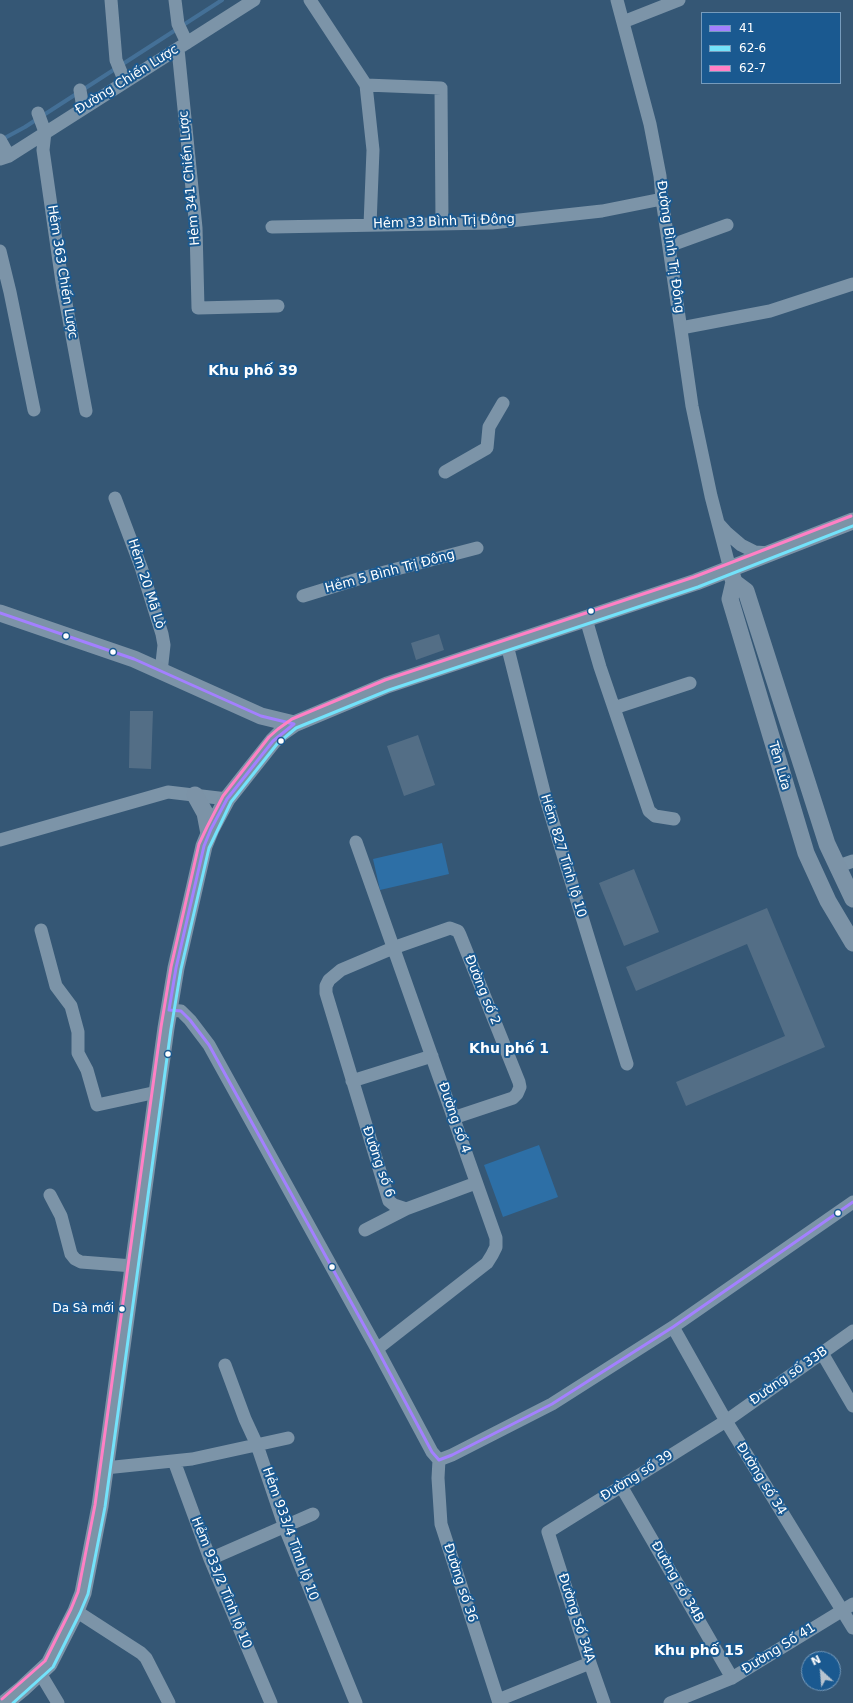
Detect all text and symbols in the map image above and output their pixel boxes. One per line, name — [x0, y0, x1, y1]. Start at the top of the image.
legend — [701, 12, 841, 84]
text: 41 — [739, 21, 754, 35]
text: 62-6 — [739, 41, 766, 55]
street label: Đường Chiến Lược — [73, 42, 181, 118]
text: 62-7 — [739, 61, 766, 75]
street label: Hẻm 341 Chiến Lược — [176, 110, 204, 246]
street label: Đường Bình Trị Đông — [653, 180, 687, 314]
street label: Hẻm 363 Chiến Lược — [44, 204, 80, 340]
street label: Hẻm 33 Bình Trị Đông — [373, 212, 515, 232]
district label: Khu phố 39 — [208, 363, 298, 379]
street label: Hẻm 20 Mã Lò — [124, 537, 168, 631]
street label: Hẻm 5 Bình Trị Đông — [323, 547, 457, 597]
unlabelled marker — [586, 606, 596, 616]
unlabelled marker — [61, 631, 71, 641]
unlabelled marker — [108, 647, 118, 657]
unlabelled marker — [276, 736, 286, 746]
street label: Tên Lửa — [765, 740, 793, 792]
street label: Hẻm 827 Tỉnh lộ 10 — [537, 793, 589, 919]
street label: Đường số 2 — [461, 953, 503, 1027]
district label: Khu phố 1 — [469, 1041, 549, 1057]
unlabelled marker — [163, 1049, 173, 1059]
street label: Đường số 4 — [435, 1080, 473, 1156]
street label: Đường số 6 — [359, 1124, 397, 1200]
unlabelled marker — [833, 1208, 843, 1218]
unlabelled marker — [327, 1262, 337, 1272]
place label: Da Sà mới — [52, 1302, 114, 1316]
marker: Da Sà mới — [117, 1304, 127, 1314]
street label: Đường số 33B — [747, 1343, 831, 1409]
street label: Đường số 34 — [733, 1440, 789, 1518]
street label: Đường số 39 — [598, 1448, 676, 1504]
street label: Hẻm 933/4 Tỉnh lộ 10 — [259, 1465, 321, 1603]
street label: Hẻm 933/2 Tỉnh lộ 10 — [187, 1515, 255, 1651]
street label: Đường số 34B — [647, 1539, 707, 1625]
street label: Đường số 36 — [440, 1541, 480, 1625]
street label: Đường Số 34A — [554, 1572, 598, 1664]
street label: Đường Số 41 — [739, 1620, 819, 1678]
district label: Khu phố 15 — [654, 1643, 744, 1659]
north arrow — [801, 1651, 841, 1691]
text: N — [809, 1653, 823, 1669]

